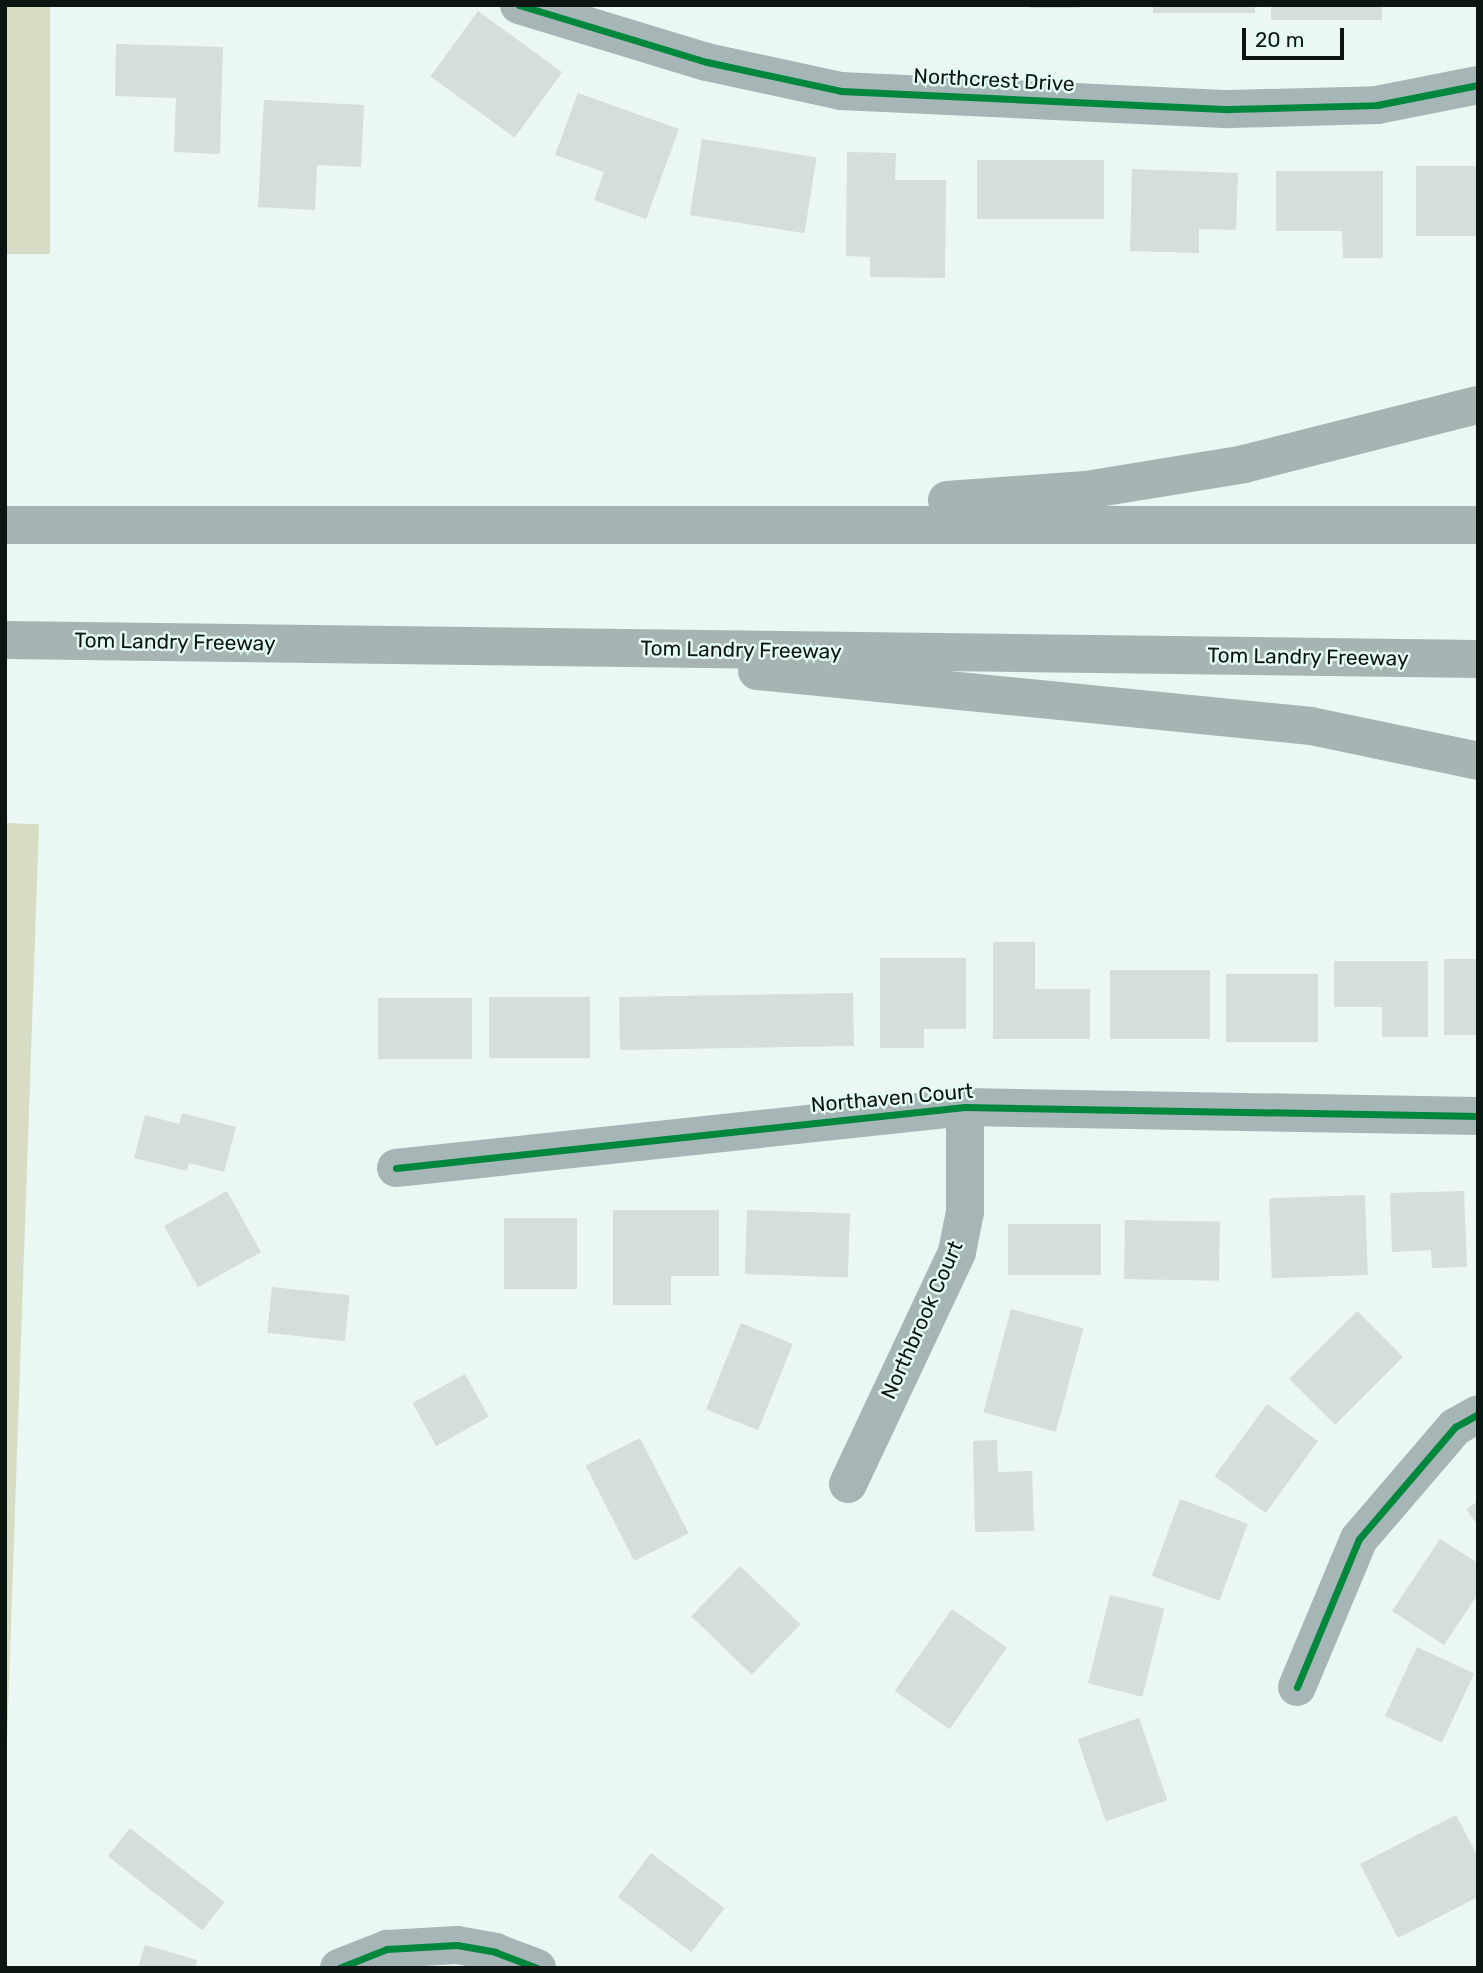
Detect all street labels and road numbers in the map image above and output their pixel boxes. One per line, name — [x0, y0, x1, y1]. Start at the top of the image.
street label: Northcrest Drive — [913, 63, 1075, 97]
street label: Tom Landry Freeway — [74, 628, 276, 656]
street label: Tom Landry Freeway — [640, 636, 842, 664]
street label: Tom Landry Freeway — [1207, 643, 1409, 671]
street label: Northaven Court — [810, 1078, 974, 1118]
street label: Northbrook Court — [876, 1237, 968, 1403]

